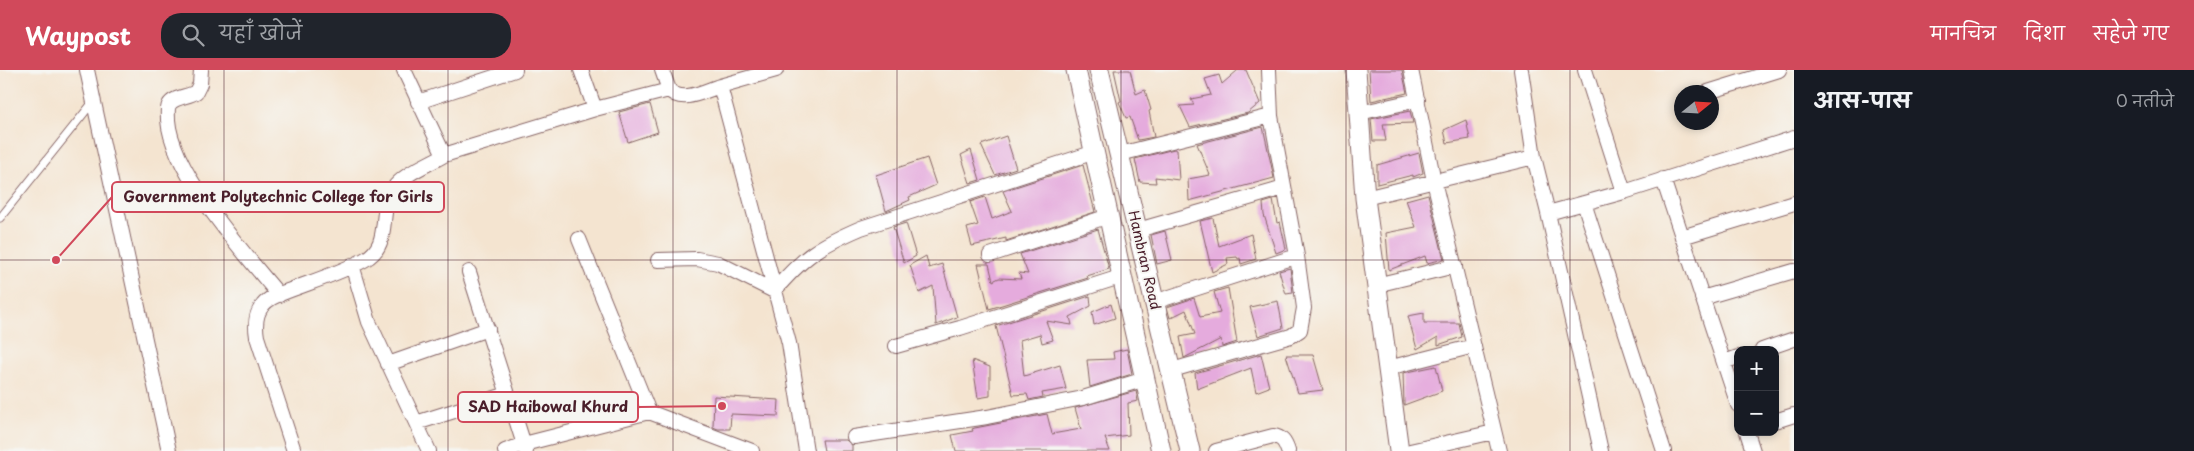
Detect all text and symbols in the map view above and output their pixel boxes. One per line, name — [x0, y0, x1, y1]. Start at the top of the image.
search box — [161, 13, 511, 58]
text: Waypost — [25, 17, 131, 53]
text: यहाँ खोजें — [219, 18, 302, 46]
text: मानचित्र — [1930, 19, 1996, 46]
text: दिशा — [2024, 19, 2065, 46]
text: सहेजे गए — [2093, 19, 2169, 46]
icon: search — [179, 21, 207, 49]
text: आस-पास — [1814, 83, 1911, 115]
north arrow — [1674, 85, 1719, 130]
text: 0 नतीजे — [2116, 88, 2174, 112]
callout: Government Polytechnic College for Girls — [112, 182, 444, 212]
text: Government Polytechnic College for Girls — [123, 184, 433, 207]
street label: Hambran Road — [1123, 208, 1167, 312]
map controls — [1734, 346, 1779, 436]
button: + — [1734, 346, 1779, 391]
button: − — [1734, 391, 1779, 436]
callout: SAD Haibowal Khurd — [458, 392, 638, 422]
text: SAD Haibowal Khurd — [468, 394, 628, 417]

